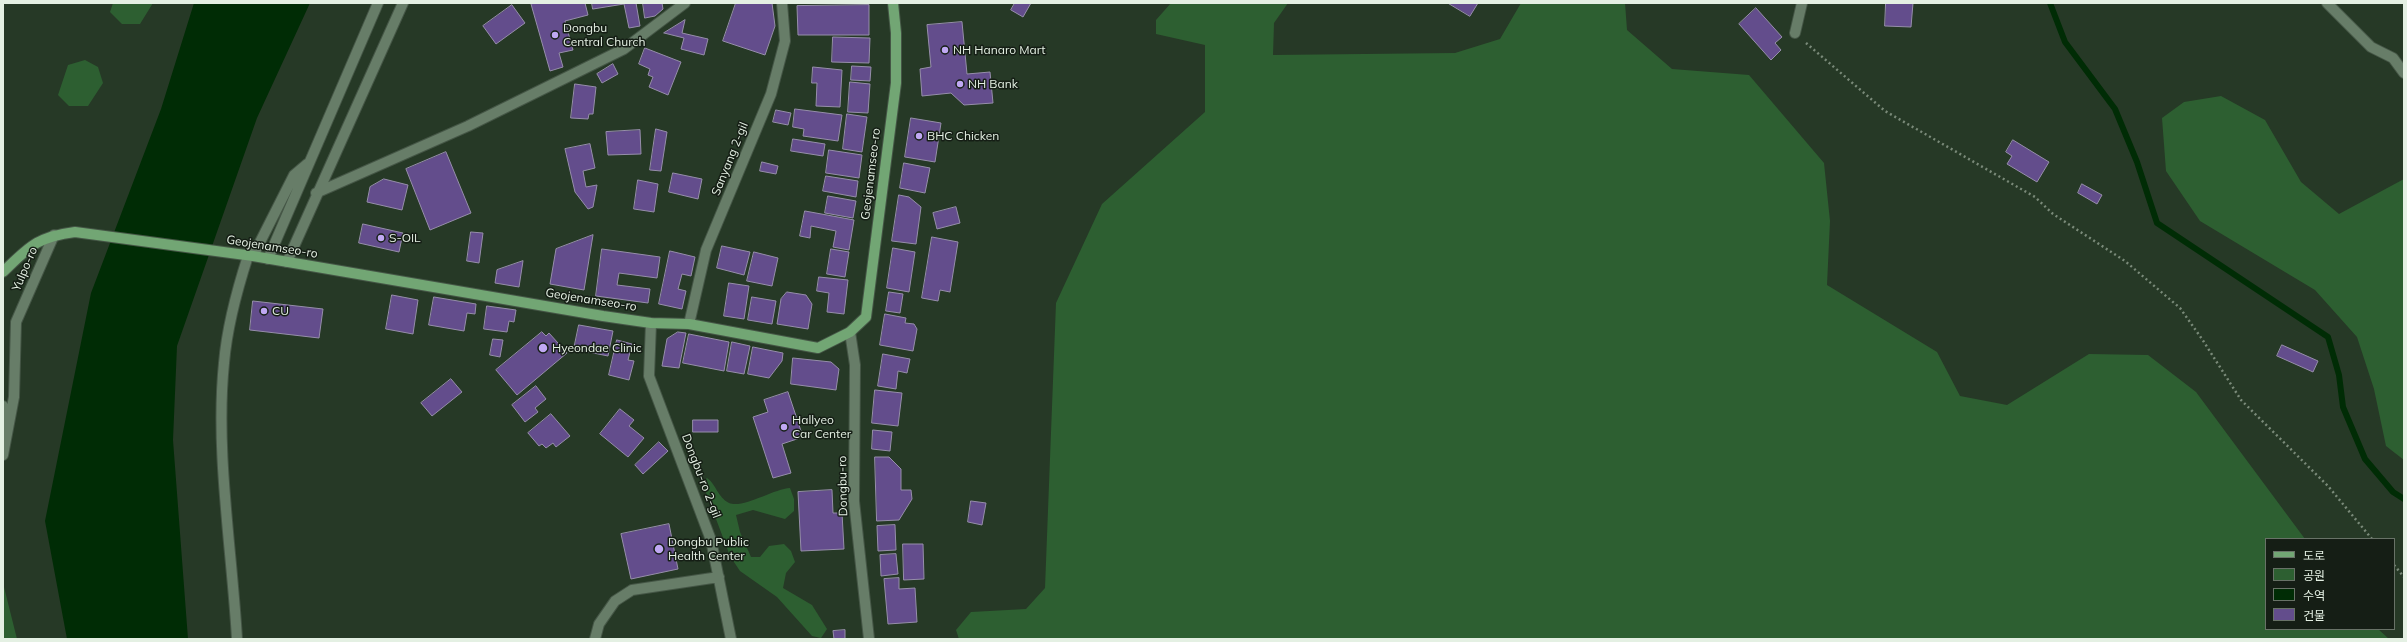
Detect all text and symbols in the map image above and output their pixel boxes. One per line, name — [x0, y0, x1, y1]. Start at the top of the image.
place label: Dongbu Central Church — [563, 21, 645, 49]
marker: Dongbu Central Church — [550, 30, 560, 40]
place label: NH Hanaro Mart — [953, 43, 1046, 57]
marker: NH Hanaro Mart — [940, 45, 950, 55]
place label: NH Bank — [968, 77, 1018, 91]
marker: NH Bank — [955, 79, 965, 89]
street label: Sanyang 2-gil — [709, 120, 751, 198]
street label: Geojenamseo-ro — [858, 127, 884, 221]
place label: BHC Chicken — [927, 129, 999, 143]
marker: BHC Chicken — [914, 131, 924, 141]
place label: S-OIL — [389, 231, 421, 245]
street label: Geojenamseo-ro — [225, 233, 319, 261]
marker: S-OIL — [376, 233, 386, 243]
street label: Yulpo-ro — [9, 245, 41, 293]
street label: Geojenamseo-ro — [544, 286, 638, 314]
place label: CU — [272, 304, 289, 318]
marker: CU — [259, 306, 269, 316]
place label: Hyeondae Clinic — [552, 341, 642, 355]
marker: Hyeondae Clinic — [537, 342, 549, 354]
place label: Hallyeo Car Center — [792, 413, 851, 441]
marker: Hallyeo Car Center — [779, 422, 789, 432]
street label: Dongbu-ro 2-gil — [678, 432, 724, 520]
street label: Dongbu-ro — [835, 456, 851, 516]
place label: Dongbu Public Health Center — [668, 535, 749, 563]
legend — [2265, 538, 2395, 630]
marker: Dongbu Public Health Center — [653, 543, 665, 555]
text: 도로 — [2303, 548, 2325, 563]
text: 공원 — [2303, 568, 2325, 583]
text: 수역 — [2303, 588, 2325, 603]
text: 건물 — [2303, 608, 2325, 623]

